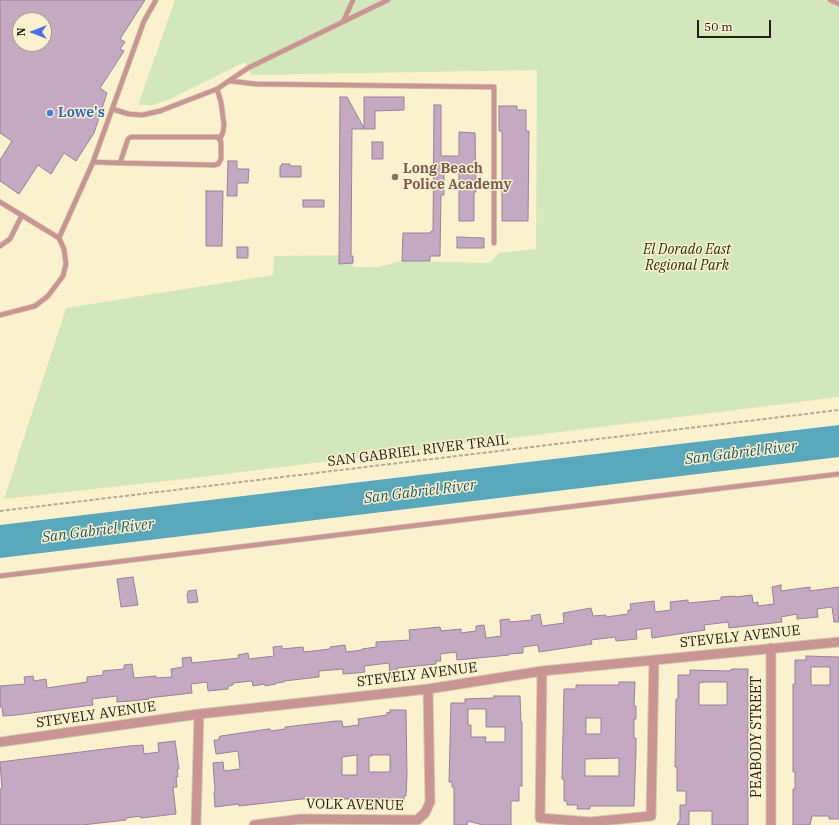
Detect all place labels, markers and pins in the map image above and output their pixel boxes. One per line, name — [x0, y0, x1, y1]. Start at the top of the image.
place label: Lowe's — [58, 105, 105, 121]
marker: Lowe's — [45, 108, 55, 118]
place label: Long Beach Police Academy — [403, 161, 511, 194]
marker: Long Beach Police Academy — [390, 172, 400, 182]

